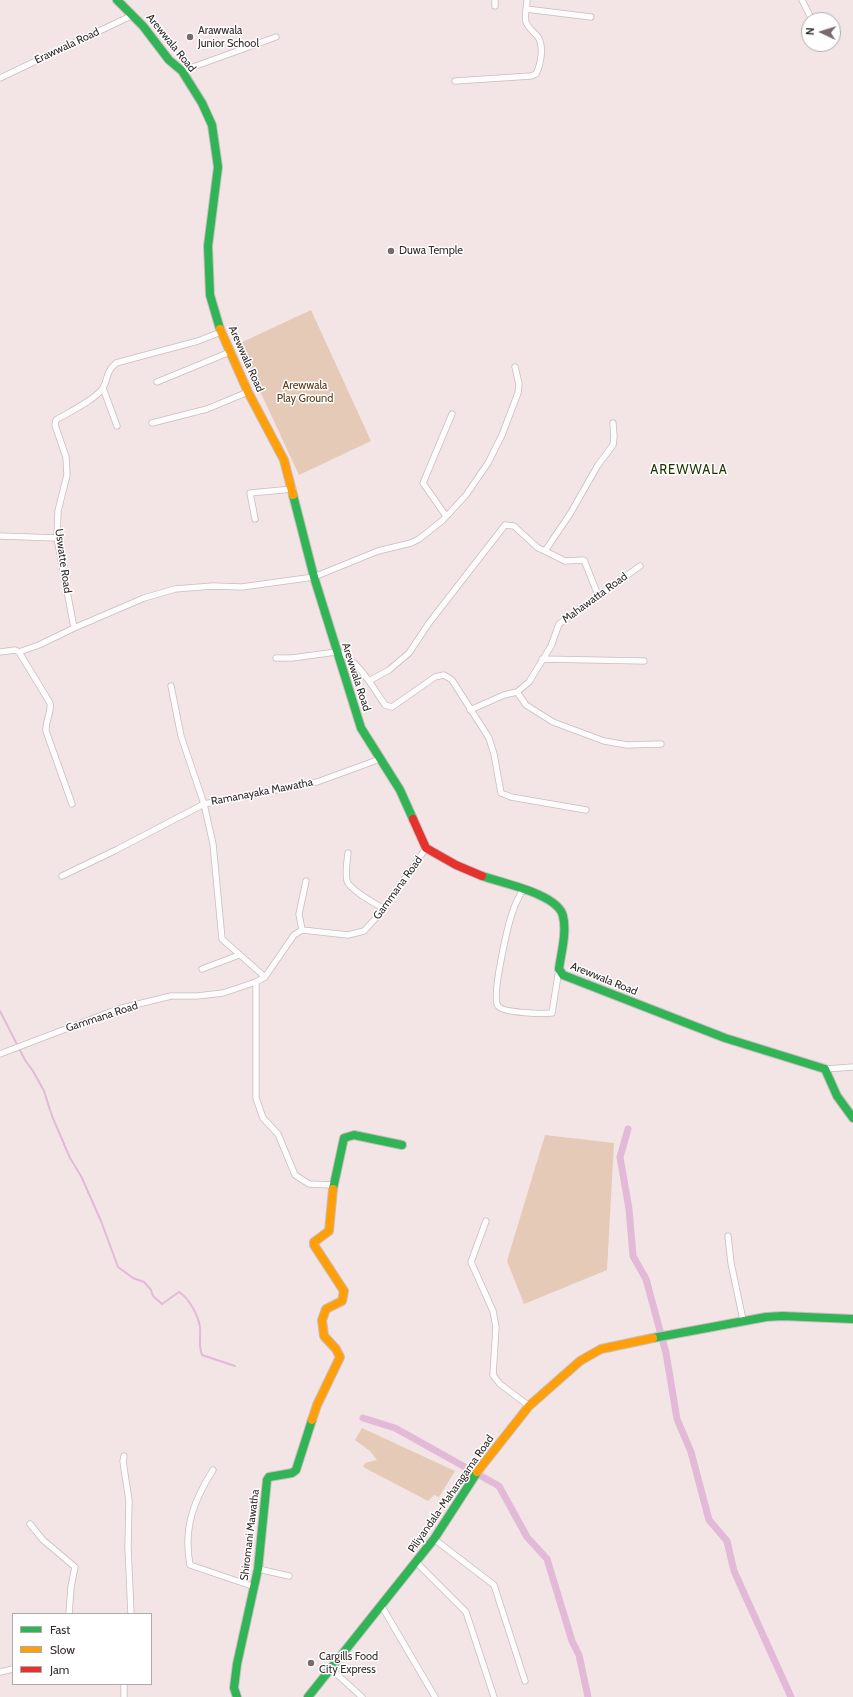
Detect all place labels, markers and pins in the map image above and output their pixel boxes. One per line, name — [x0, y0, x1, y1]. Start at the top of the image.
place label: Arawwala Junior School — [198, 24, 259, 50]
marker: Arawwala Junior School — [185, 32, 195, 42]
place label: Duwa Temple — [399, 244, 463, 258]
marker: Duwa Temple — [386, 246, 396, 256]
place label: Cargills Food City Express — [319, 1650, 378, 1676]
marker: Cargills Food City Express — [306, 1658, 316, 1668]

